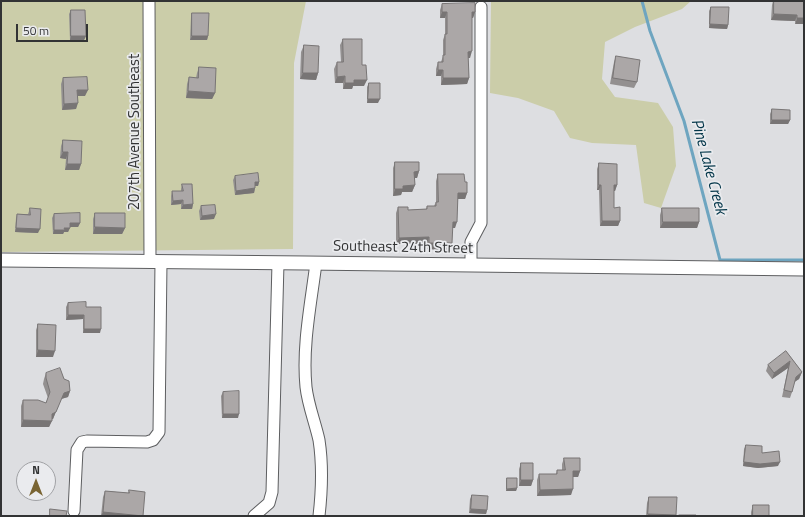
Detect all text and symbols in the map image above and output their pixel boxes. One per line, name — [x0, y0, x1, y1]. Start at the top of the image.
scale bar — [18, 16, 90, 42]
text: 50 m — [23, 21, 49, 40]
street label: 207th Avenue Southeast — [126, 54, 144, 210]
water label: Pine Lake Creek — [686, 117, 730, 217]
street label: Southeast 24th Street — [333, 238, 473, 258]
north arrow — [16, 461, 56, 501]
text: N — [32, 462, 40, 478]

